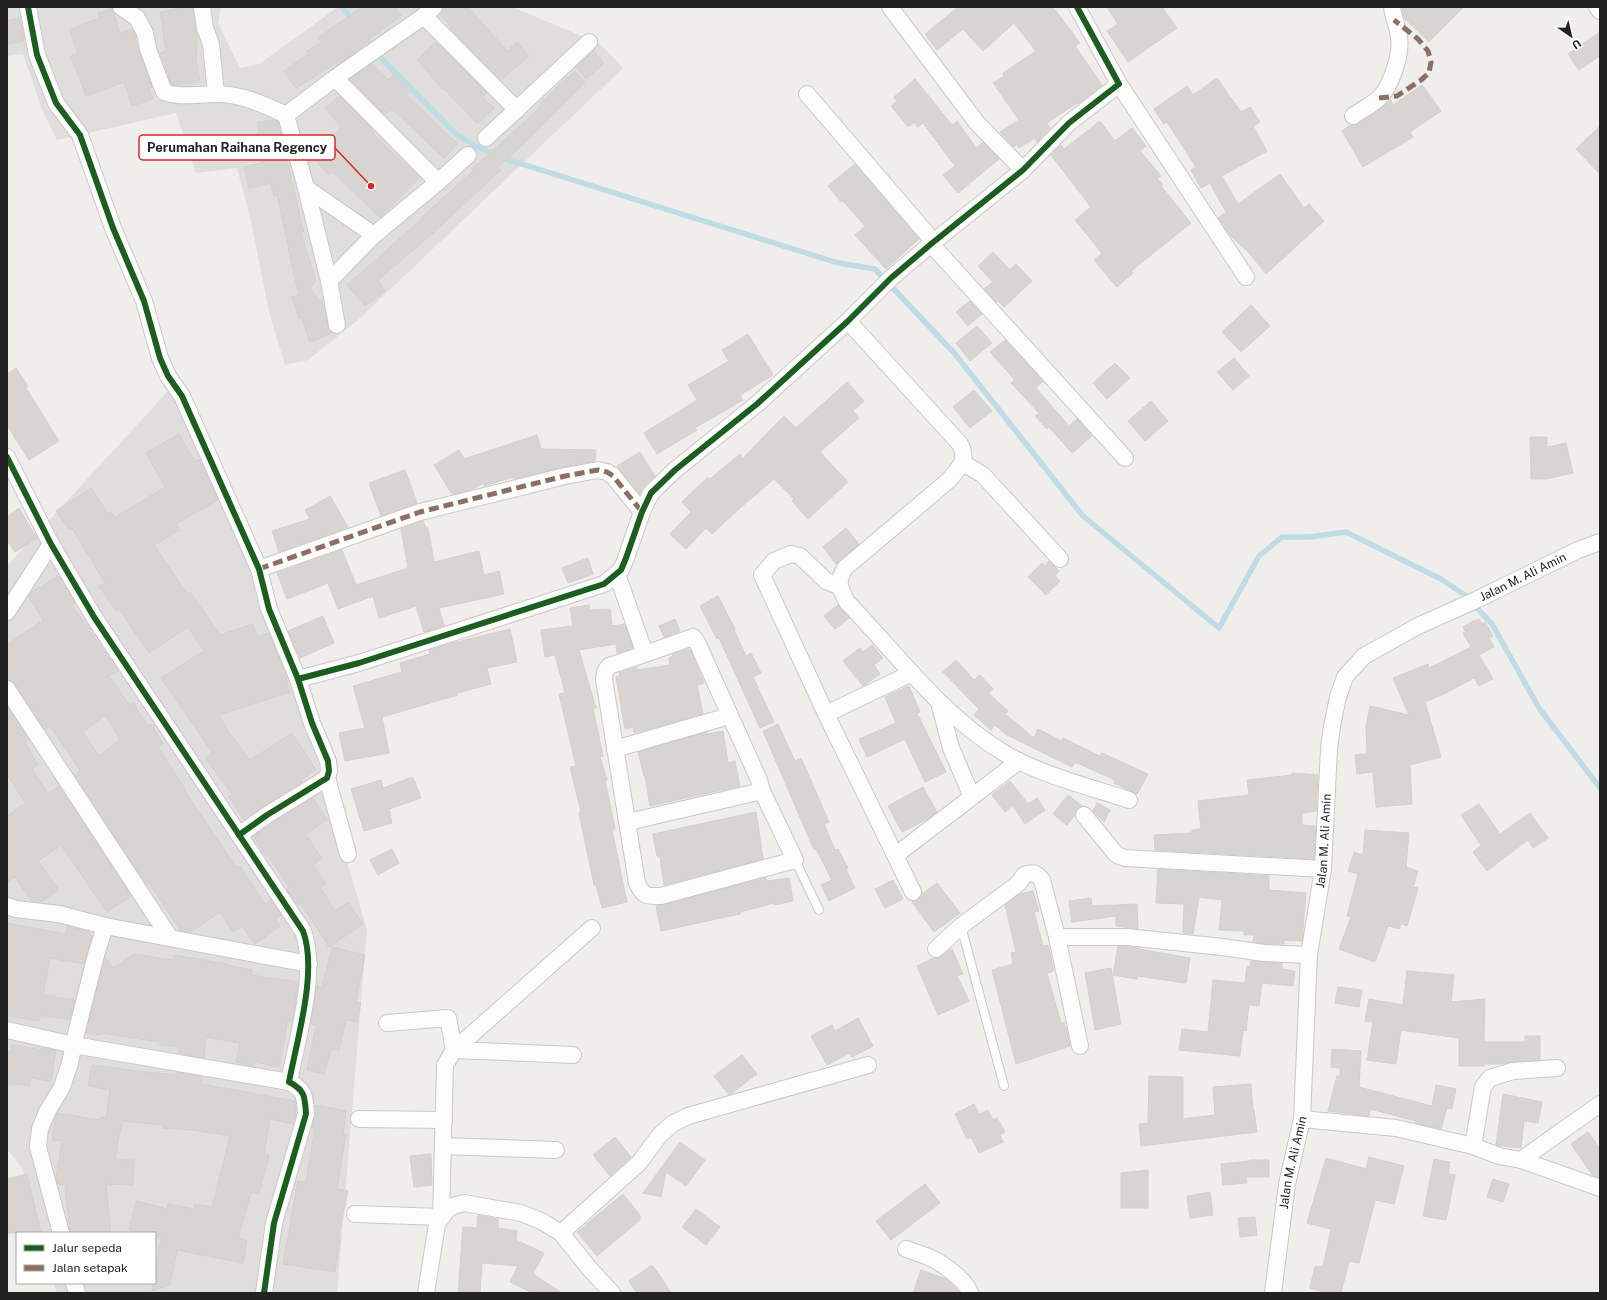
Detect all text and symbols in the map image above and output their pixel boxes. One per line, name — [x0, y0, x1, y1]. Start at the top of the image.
north arrow — [1551, 16, 1591, 56]
text: U — [1570, 37, 1583, 52]
callout: Perumahan Raihana Regency — [139, 135, 335, 160]
text: Perumahan Raihana Regency — [147, 140, 328, 155]
street label: Jalan M. Ali Amin — [1477, 550, 1569, 604]
street label: Jalan M. Ali Amin — [1313, 793, 1334, 889]
street label: Jalan M. Ali Amin — [1277, 1115, 1309, 1210]
legend — [16, 1232, 156, 1284]
text: Jalur sepeda — [52, 1241, 122, 1255]
text: Jalan setapak — [52, 1261, 128, 1275]

